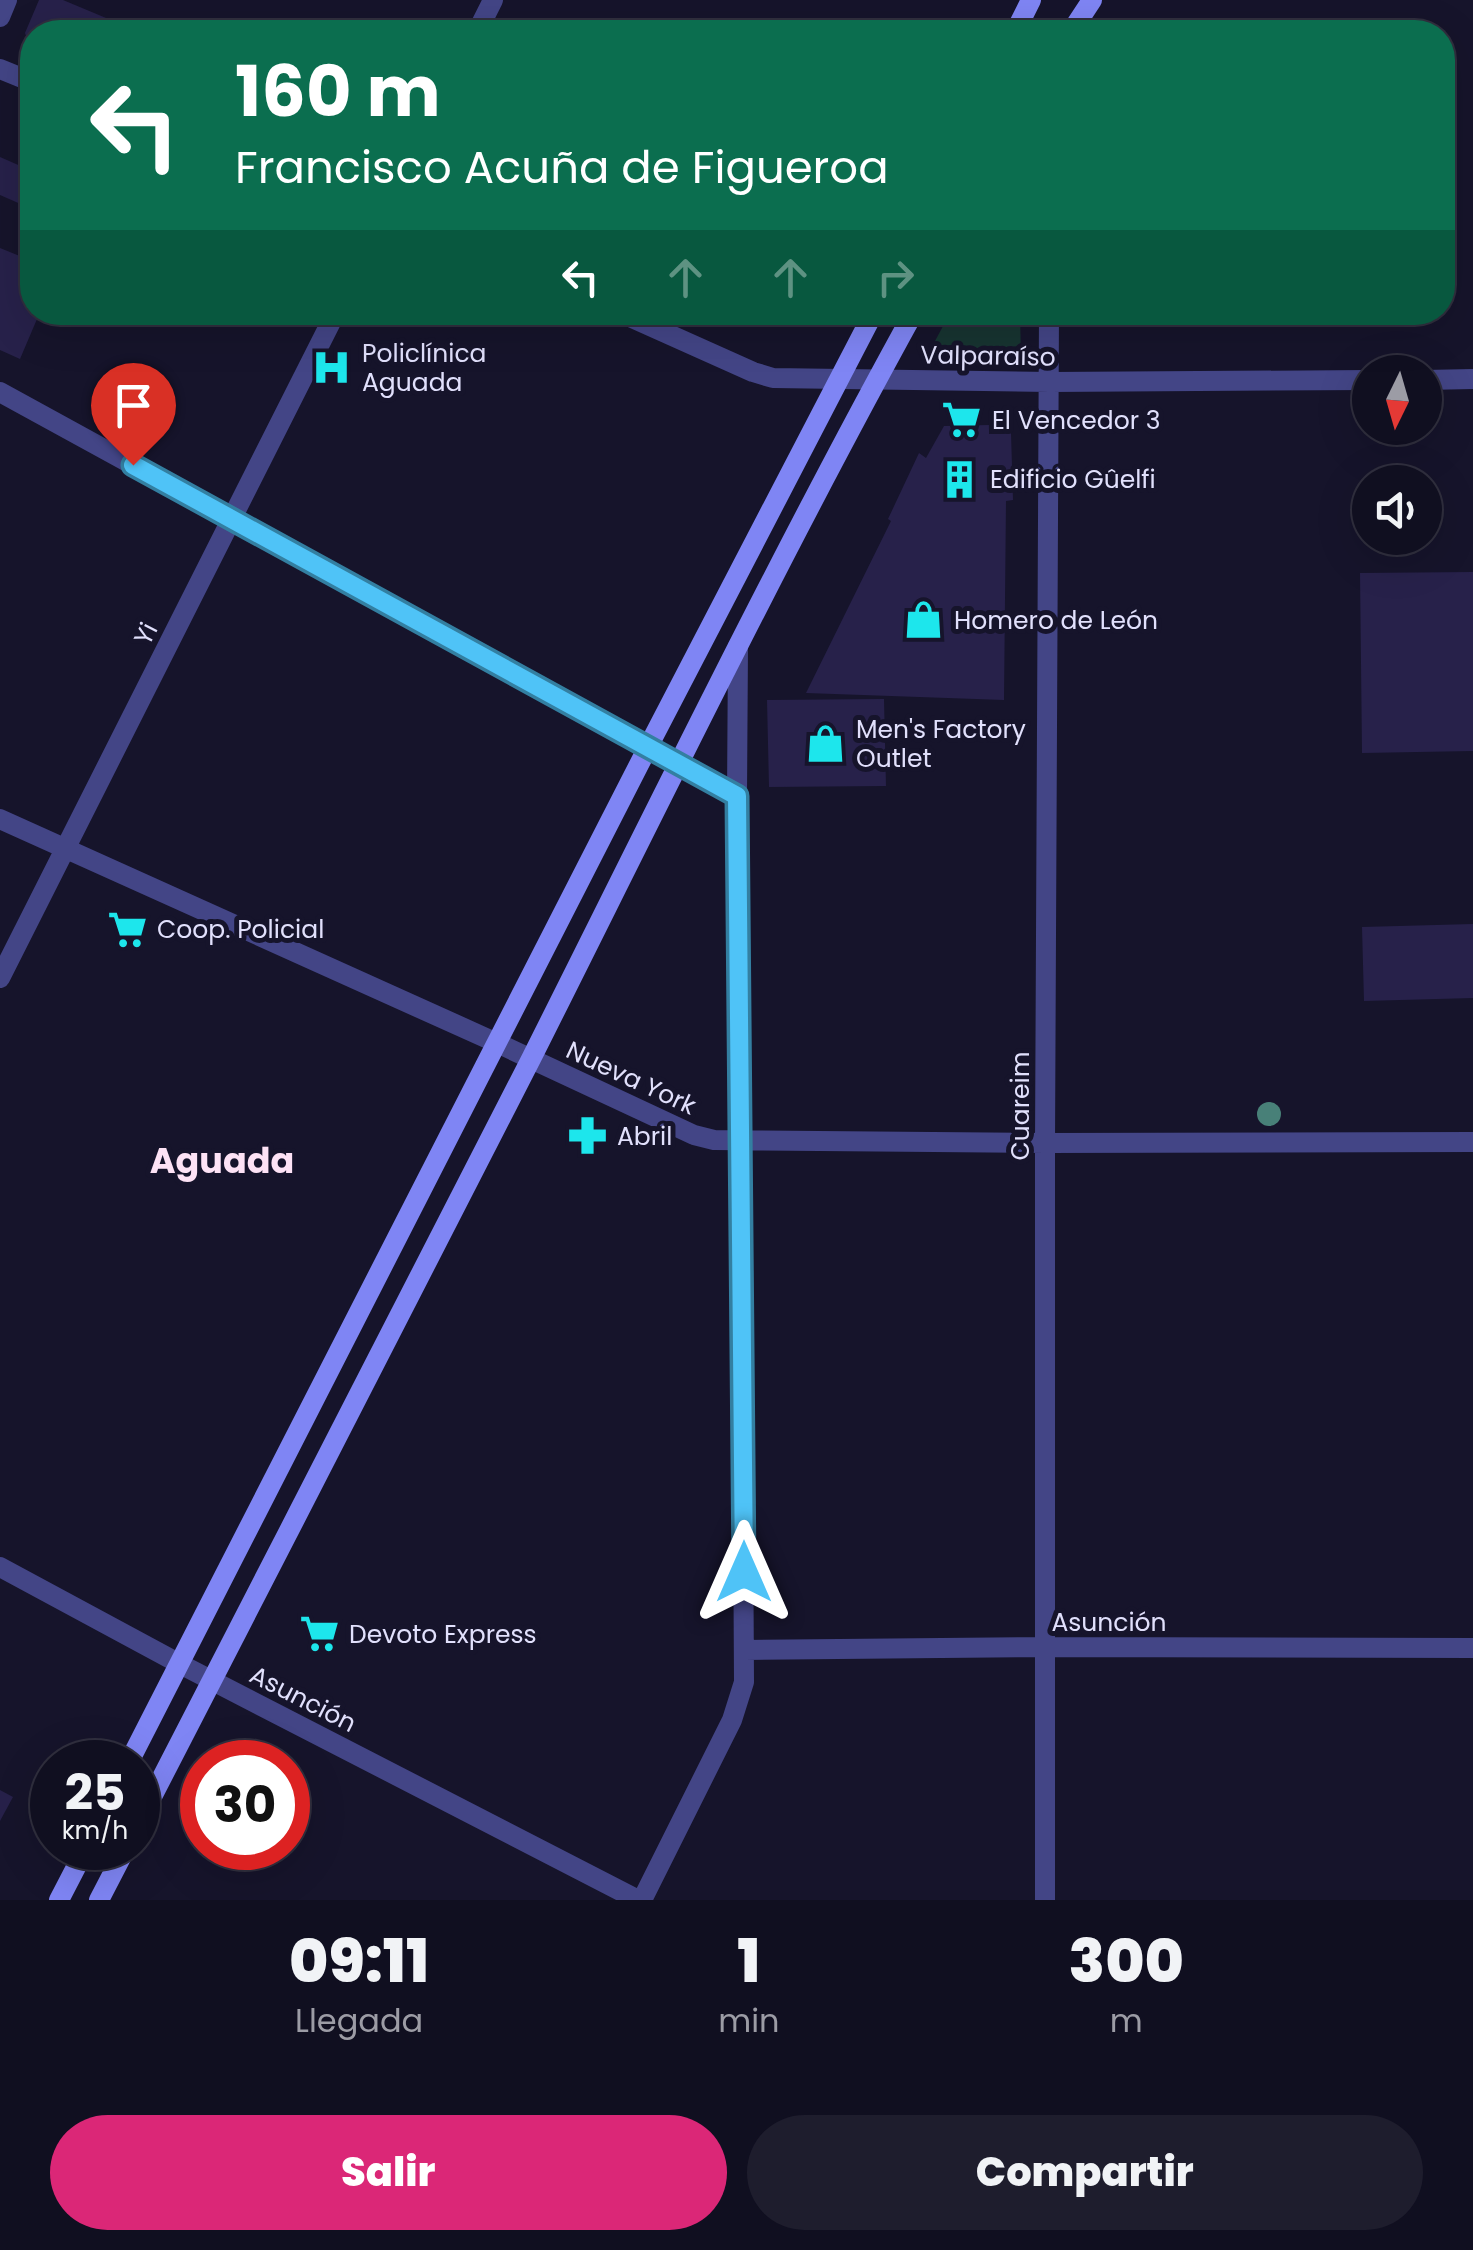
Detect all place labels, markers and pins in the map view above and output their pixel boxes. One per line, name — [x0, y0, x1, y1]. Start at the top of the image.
place label: Policlínica Aguada — [362, 336, 486, 400]
hospital icon: Policlínica Aguada — [311, 346, 353, 388]
pin — [91, 363, 176, 466]
supermarket icon: El Vencedor 3 — [941, 399, 983, 441]
place label: El Vencedor 3 — [992, 403, 1160, 438]
building icon: Edificio Gûelfi — [939, 458, 981, 500]
place label: Edificio Gûelfi — [990, 462, 1156, 497]
shop icon: Homero de León — [903, 599, 945, 641]
place label: Homero de León — [954, 603, 1158, 638]
place label: Men's Factory Outlet — [856, 712, 1026, 776]
shop icon: Men's Factory Outlet — [805, 722, 847, 764]
supermarket icon: Coop. Policial — [106, 908, 148, 950]
place label: Coop. Policial — [157, 912, 324, 947]
pharmacy icon: Abril — [566, 1115, 608, 1157]
place label: Abril — [617, 1119, 672, 1154]
supermarket icon: Devoto Express — [298, 1613, 340, 1655]
place label: Devoto Express — [349, 1617, 537, 1652]

